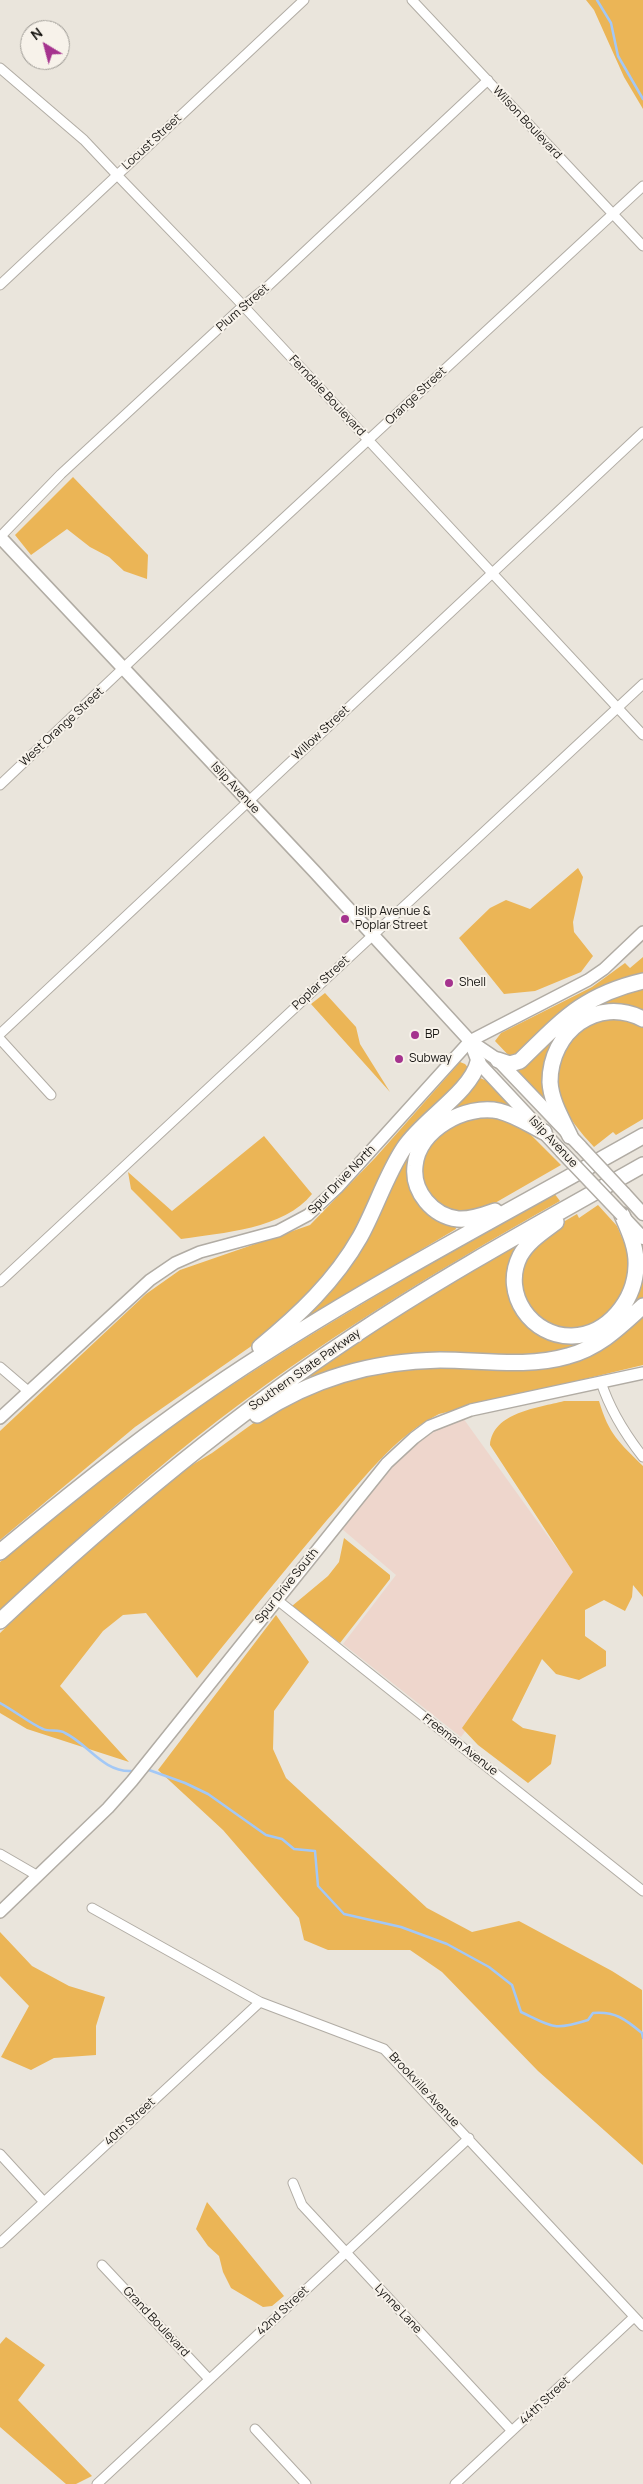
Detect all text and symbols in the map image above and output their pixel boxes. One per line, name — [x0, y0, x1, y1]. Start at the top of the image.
north arrow — [20, 20, 70, 70]
text: N — [27, 23, 46, 44]
street label: Wilson Boulevard — [490, 84, 564, 162]
street label: Locust Street — [119, 111, 185, 173]
street label: Plum Street — [214, 281, 272, 335]
street label: Ferndale Boulevard — [286, 353, 368, 439]
street label: Orange Street — [382, 364, 450, 428]
street label: West Orange Street — [17, 684, 107, 770]
street label: Willow Street — [289, 703, 353, 763]
street label: Islip Avenue — [207, 759, 263, 817]
place label: Islip Avenue & Poplar Street — [355, 905, 431, 933]
marker: Islip Avenue & Poplar Street — [339, 913, 351, 925]
street label: Poplar Street — [289, 953, 353, 1013]
place label: Shell — [459, 976, 486, 990]
marker: Shell — [443, 977, 455, 989]
place label: BP — [425, 1028, 440, 1042]
marker: BP — [409, 1029, 421, 1041]
place label: Subway — [409, 1052, 452, 1066]
marker: Subway — [393, 1053, 405, 1065]
street label: Islip Avenue — [525, 1113, 581, 1171]
street label: Spur Drive North — [305, 1142, 379, 1218]
street label: Southern State Parkway — [247, 1326, 363, 1414]
street label: Spur Drive South — [252, 1546, 322, 1626]
street label: Freeman Avenue — [419, 1711, 501, 1779]
street label: Brookville Avenue — [386, 2050, 462, 2130]
street label: 40th Street — [102, 2095, 158, 2149]
street label: Lynne Lane — [371, 2281, 425, 2337]
street label: 42nd Street — [254, 2283, 312, 2339]
street label: Grand Boulevard — [120, 2284, 192, 2360]
street label: 44th Street — [517, 2374, 573, 2428]

